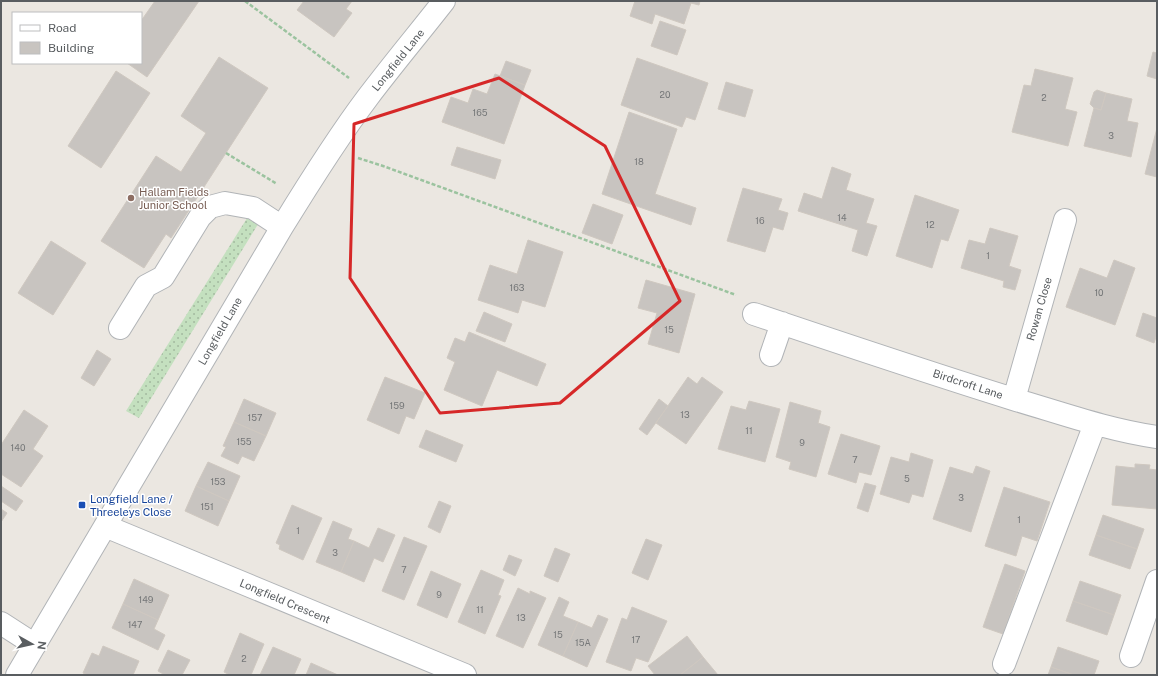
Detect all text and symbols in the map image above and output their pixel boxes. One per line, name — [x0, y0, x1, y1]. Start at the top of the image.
legend — [12, 12, 142, 64]
text: Road — [48, 21, 76, 35]
street label: Longfield Lane — [369, 27, 427, 93]
text: Building — [48, 41, 94, 55]
house number: 20 — [660, 89, 671, 100]
house number: 2 — [1041, 92, 1047, 103]
house number: 165 — [472, 107, 488, 118]
house number: 3 — [1108, 130, 1114, 141]
house number: 18 — [634, 156, 644, 167]
place label: Hallam Fields Junior School — [139, 186, 209, 211]
marker: Hallam Fields Junior School — [126, 193, 136, 203]
house number: 14 — [837, 212, 847, 223]
house number: 16 — [755, 215, 765, 226]
house number: 12 — [925, 219, 935, 230]
house number: 1 — [986, 250, 990, 261]
street label: Rowan Close — [1024, 276, 1054, 342]
house number: 163 — [510, 282, 525, 293]
house number: 10 — [1094, 287, 1104, 298]
street label: Longfield Lane — [196, 295, 244, 367]
house number: 15 — [664, 324, 674, 335]
street label: Birdcroft Lane — [931, 367, 1005, 401]
house number: 159 — [389, 400, 405, 411]
house number: 13 — [680, 409, 690, 420]
house number: 157 — [248, 412, 262, 423]
house number: 11 — [745, 425, 753, 436]
house number: 155 — [236, 436, 252, 447]
house number: 9 — [799, 437, 805, 448]
house number: 140 — [11, 442, 26, 453]
house number: 7 — [852, 454, 858, 465]
house number: 5 — [904, 473, 910, 484]
house number: 153 — [210, 476, 226, 487]
house number: 3 — [958, 492, 964, 503]
place label: Longfield Lane / Threeleys Close — [90, 493, 173, 518]
marker: Longfield Lane / Threeleys Close — [77, 500, 87, 510]
house number: 151 — [200, 501, 214, 512]
house number: 1 — [1017, 514, 1021, 525]
house number: 1 — [296, 525, 300, 536]
house number: 3 — [332, 547, 338, 558]
house number: 7 — [401, 564, 407, 575]
street label: Longfield Crescent — [238, 576, 332, 626]
house number: 9 — [436, 589, 442, 600]
house number: 149 — [139, 594, 154, 605]
house number: 11 — [476, 604, 484, 615]
house number: 13 — [516, 612, 526, 623]
house number: 147 — [128, 619, 142, 630]
north arrow — [12, 624, 52, 664]
house number: 15 — [553, 629, 563, 640]
house number: 17 — [631, 634, 641, 645]
house number: 15A — [575, 637, 592, 648]
text: N — [35, 640, 48, 650]
house number: 2 — [241, 653, 247, 664]

